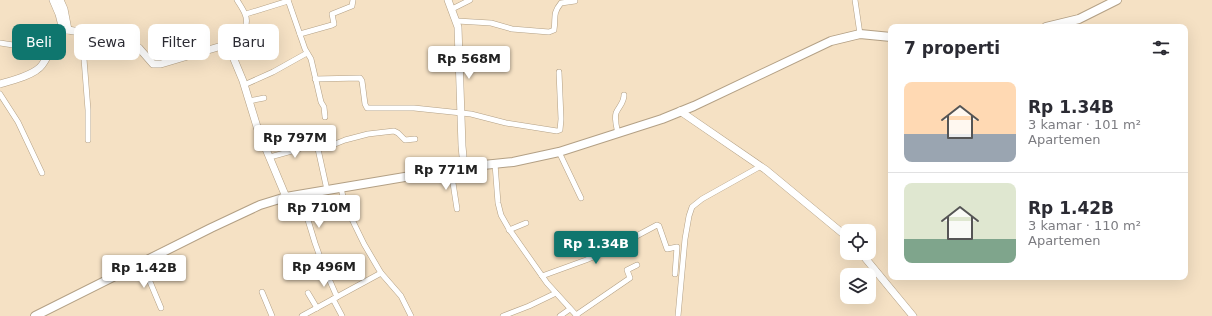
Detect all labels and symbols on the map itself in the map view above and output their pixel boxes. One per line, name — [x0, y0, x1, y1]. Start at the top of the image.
pin: Rp 568M — [432, 46, 506, 80]
pin: Rp 797M — [258, 125, 332, 159]
pin: Rp 771M — [409, 157, 483, 191]
pin: Rp 710M — [282, 195, 356, 229]
pin: Rp 1.34B — [555, 231, 637, 265]
pin: Rp 496M — [287, 254, 361, 288]
pin: Rp 1.42B — [103, 255, 185, 289]

